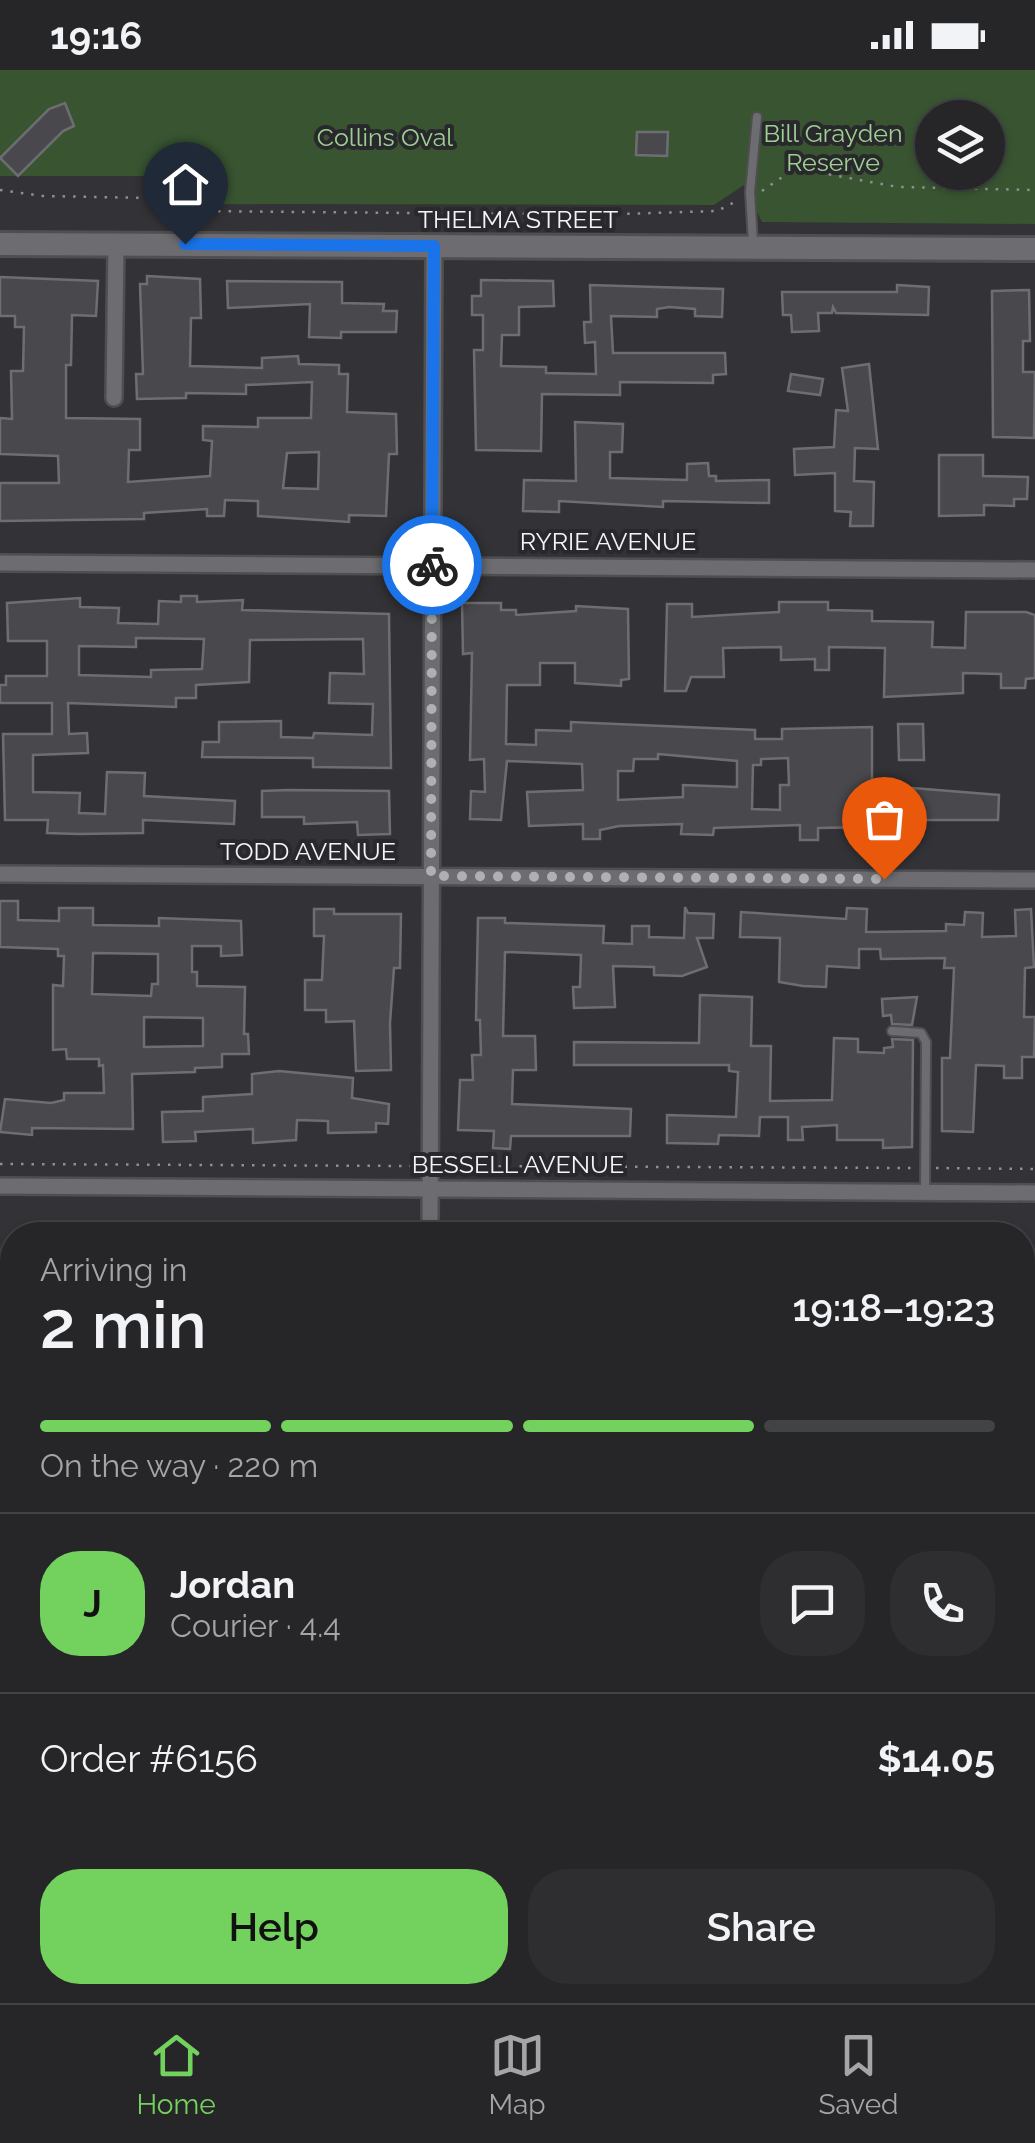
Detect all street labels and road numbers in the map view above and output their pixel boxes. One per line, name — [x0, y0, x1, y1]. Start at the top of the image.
street label: THELMA STREET — [418, 204, 618, 234]
street label: RYRIE AVENUE — [520, 526, 696, 556]
street label: TODD AVENUE — [220, 836, 396, 866]
street label: BESSELL AVENUE — [412, 1149, 624, 1179]

